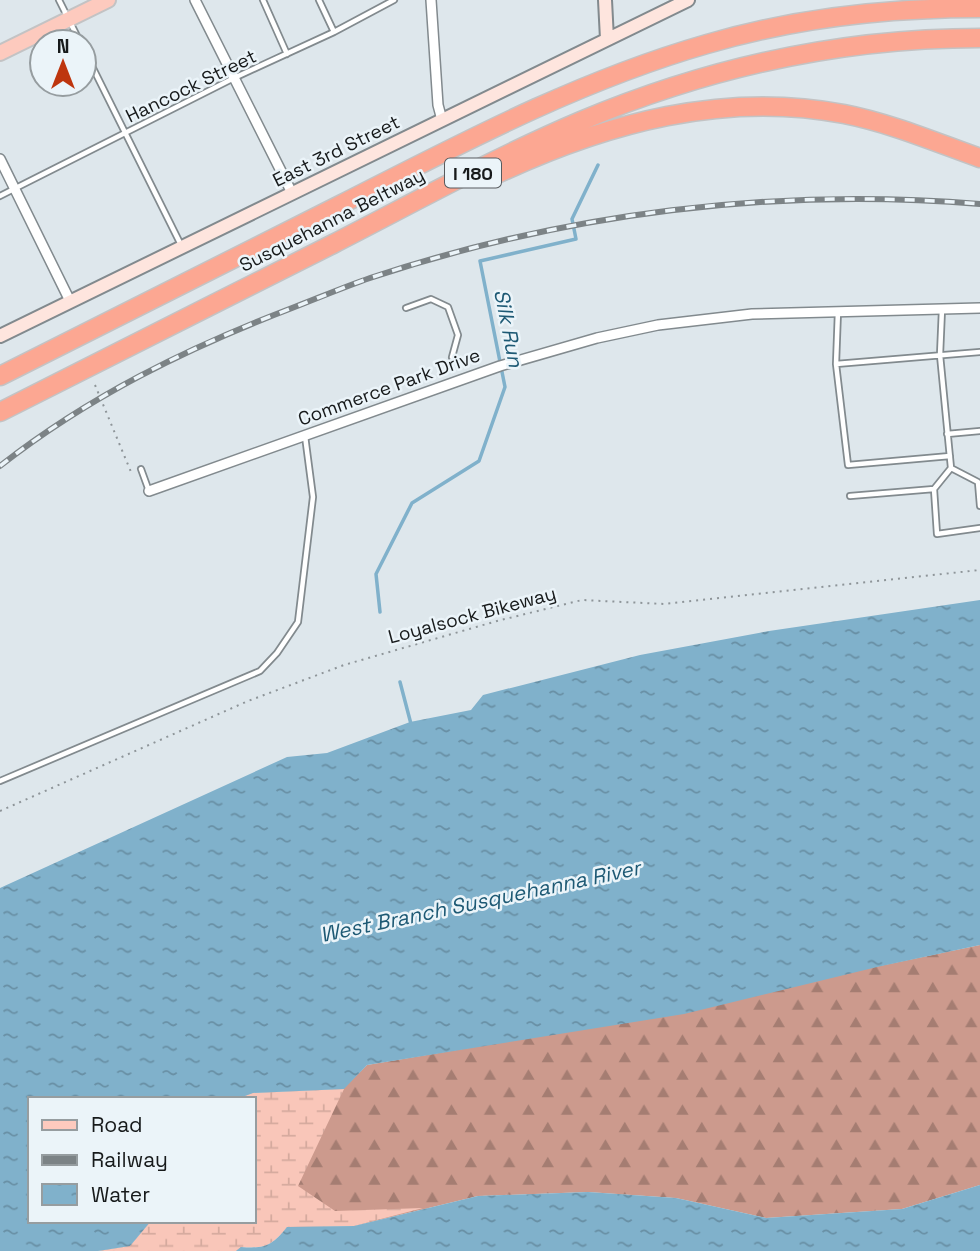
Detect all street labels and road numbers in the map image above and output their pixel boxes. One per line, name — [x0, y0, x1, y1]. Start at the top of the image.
street label: Hancock Street — [121, 43, 261, 129]
street label: East 3rd Street — [268, 109, 404, 193]
road number: I 180 — [445, 158, 501, 188]
street label: Susquehanna Beltway — [235, 162, 429, 278]
street label: Commerce Park Drive — [294, 342, 484, 432]
street label: Loyalsock Bikeway — [385, 581, 559, 649]

